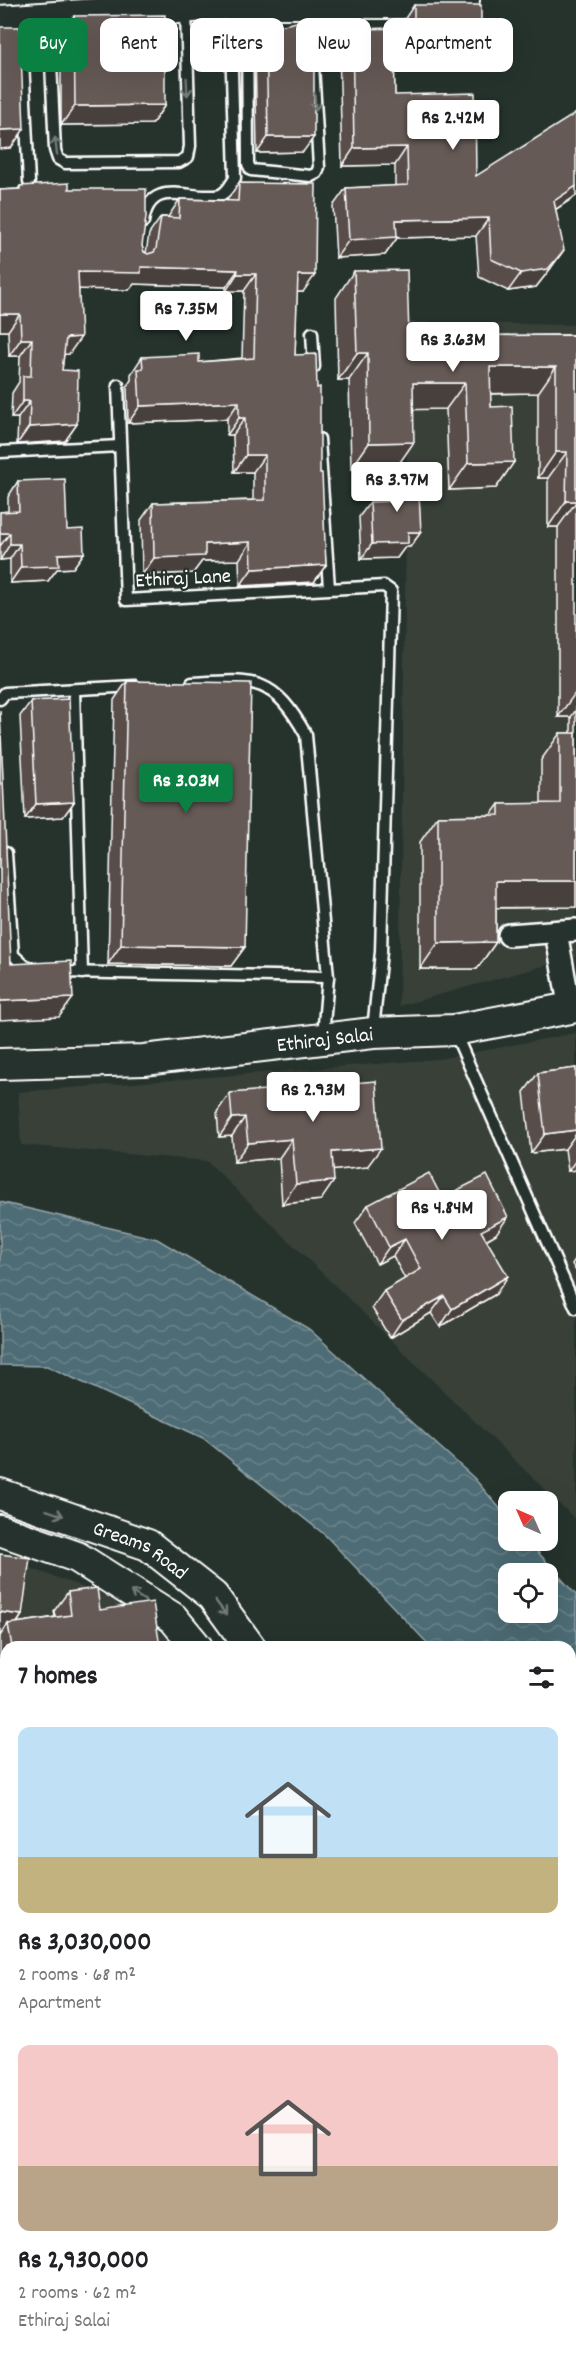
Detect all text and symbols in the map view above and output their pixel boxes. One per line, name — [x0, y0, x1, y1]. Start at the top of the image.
chip: Buy — [18, 18, 88, 72]
chip: Rent — [100, 18, 178, 72]
chip: Filters — [190, 18, 284, 72]
chip: New — [296, 18, 371, 72]
chip: Apartment — [383, 18, 513, 72]
one-way arrow — [182, 76, 193, 96]
one-way arrow — [310, 92, 321, 112]
pin: Rs 2.42M — [391, 100, 515, 151]
text: Rs 2.42M — [421, 105, 485, 133]
one-way arrow — [50, 136, 61, 156]
pin: Rs 7.35M — [124, 291, 248, 342]
text: Rs 7.35M — [154, 296, 218, 324]
pin: Rs 3.63M — [391, 322, 515, 373]
text: Rs 3.63M — [420, 327, 486, 355]
pin: Rs 3.97M — [335, 462, 459, 513]
text: Rs 3.97M — [365, 467, 429, 495]
street label: Ethiraj Lane — [134, 563, 232, 597]
pin: Rs 3.03M — [124, 763, 248, 814]
text: Rs 3.03M — [153, 768, 219, 796]
street label: Ethiraj Salai — [275, 1021, 375, 1062]
pin: Rs 2.93M — [251, 1072, 375, 1123]
text: Rs 2.93M — [281, 1077, 345, 1105]
pin: Rs 4.84M — [380, 1190, 504, 1241]
text: Rs 4.84M — [411, 1195, 473, 1223]
north arrow — [498, 1491, 558, 1551]
map controls — [498, 1491, 558, 1623]
one-way arrow — [45, 1509, 64, 1520]
street label: Greams Road — [88, 1515, 193, 1589]
button: locate — [498, 1563, 558, 1623]
one-way arrow — [130, 1589, 147, 1601]
one-way arrow — [215, 1600, 228, 1616]
text: 7 homes — [18, 1659, 98, 1696]
icon: filters — [525, 1661, 558, 1694]
icon: home — [234, 1766, 342, 1874]
text: Rs 3,030,000 — [18, 1925, 151, 1962]
text: 2 rooms · 68 m² — [18, 1962, 136, 1990]
text: Apartment — [18, 1990, 101, 2018]
icon: home — [234, 2084, 342, 2192]
text: Rs 2,930,000 — [18, 2243, 149, 2280]
text: 2 rooms · 62 m² — [18, 2280, 137, 2308]
text: Ethiraj Salai — [18, 2308, 110, 2336]

